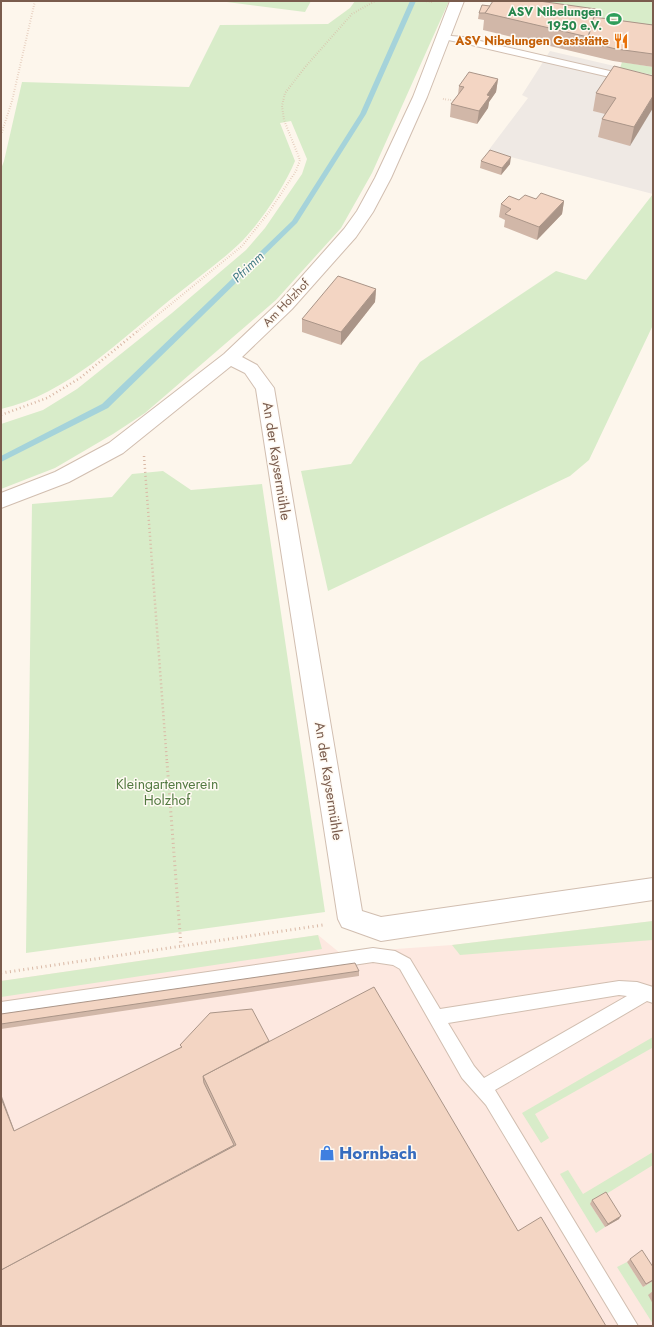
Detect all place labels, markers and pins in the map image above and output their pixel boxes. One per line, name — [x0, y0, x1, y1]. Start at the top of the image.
place label: ASV Nibelungen 1950 e.V. — [507, 3, 602, 35]
sports icon: ASV Nibelungen 1950 e.V. — [605, 10, 623, 28]
place label: ASV Nibelungen Gaststätte — [455, 32, 609, 50]
restaurant icon: ASV Nibelungen Gaststätte — [612, 32, 630, 50]
place label: Hornbach — [339, 1141, 417, 1165]
shop icon: Hornbach — [318, 1144, 336, 1162]

